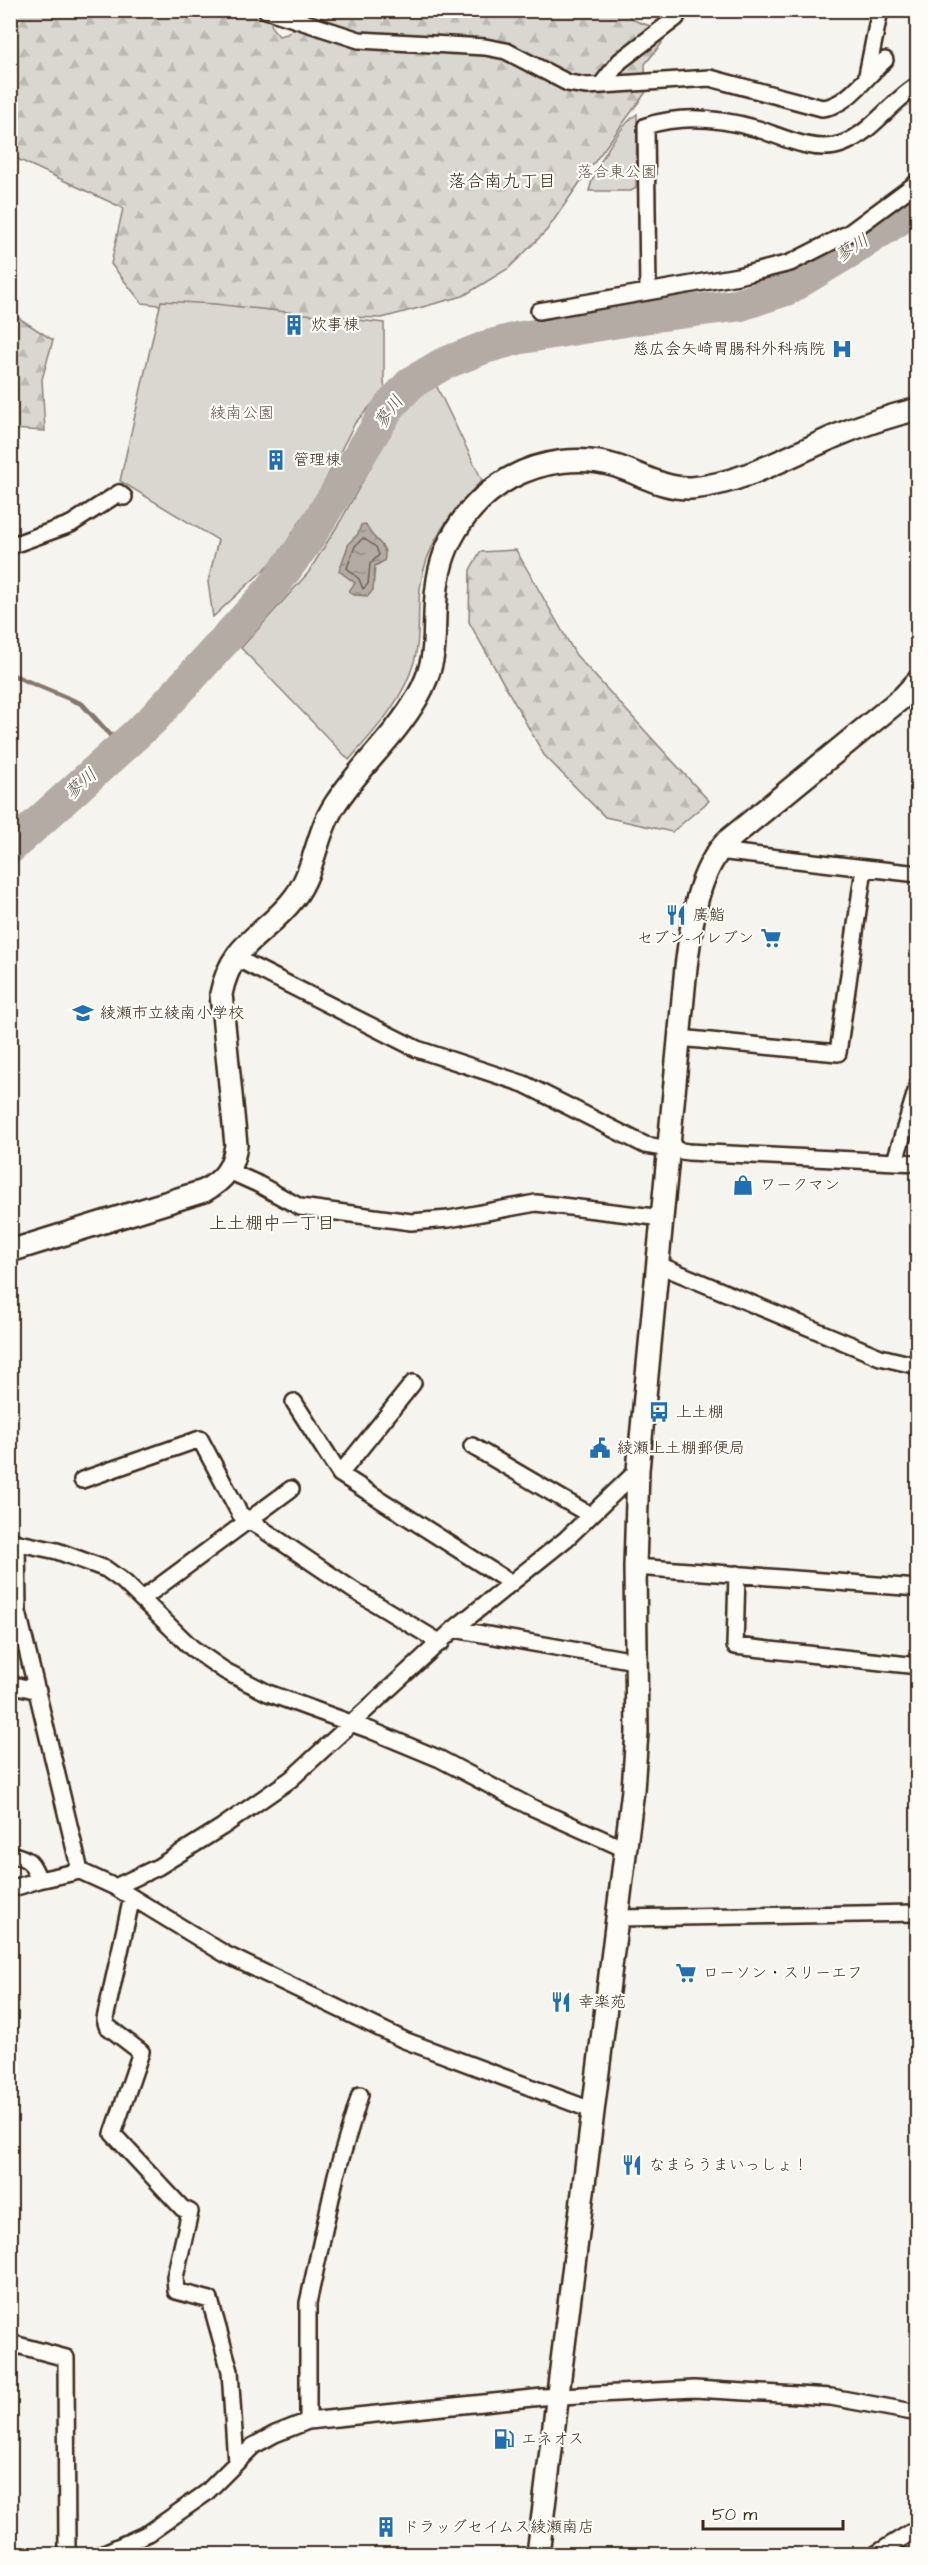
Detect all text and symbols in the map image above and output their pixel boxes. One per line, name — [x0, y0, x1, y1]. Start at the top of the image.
park label: 落合東公園 — [577, 161, 657, 183]
district label: 落合南九丁目 — [448, 169, 556, 194]
water label: 蓼川 — [830, 228, 874, 268]
building icon: 炊事棟 — [282, 313, 306, 337]
place label: 炊事棟 — [311, 314, 359, 336]
hospital icon: 慈広会矢崎胃腸科外科病院 — [830, 337, 854, 361]
place label: 慈広会矢崎胃腸科外科病院 — [633, 338, 825, 360]
water label: 蓼川 — [368, 390, 410, 434]
park label: 綾南公園 — [210, 402, 274, 424]
building icon: 管理棟 — [264, 448, 288, 472]
place label: 管理棟 — [293, 449, 341, 471]
water label: 蓼川 — [59, 763, 103, 805]
restaurant icon: 廣鮨 — [664, 903, 688, 927]
place label: 廣鮨 — [693, 904, 725, 926]
supermarket icon: セブン-イレブン — [759, 926, 783, 950]
place label: セブン-イレブン — [637, 927, 754, 949]
school or university icon: 綾瀬市立綾南小学校 — [71, 1001, 95, 1025]
place label: 綾瀬市立綾南小学校 — [100, 1002, 244, 1024]
shop icon: ワークマン — [731, 1173, 755, 1197]
place label: ワークマン — [760, 1174, 840, 1196]
district label: 上土棚中一丁目 — [209, 1211, 335, 1236]
bus stop icon: 上土棚 — [647, 1400, 671, 1424]
place label: 上土棚 — [676, 1401, 724, 1423]
public building icon: 綾瀬上土棚郵便局 — [588, 1436, 612, 1460]
place label: 綾瀬上土棚郵便局 — [617, 1437, 745, 1459]
supermarket icon: ローソン・スリーエフ — [674, 1961, 698, 1985]
place label: ローソン・スリーエフ — [703, 1962, 863, 1984]
restaurant icon: 幸楽苑 — [549, 1990, 573, 2014]
place label: 幸楽苑 — [578, 1991, 626, 2013]
restaurant icon: なまらうまいっしょ！ — [620, 2153, 644, 2177]
place label: なまらうまいっしょ！ — [649, 2154, 809, 2176]
fuel station icon: エネオス — [492, 2427, 516, 2451]
place label: エネオス — [521, 2428, 584, 2450]
scale bar — [703, 2493, 842, 2531]
text: 50 m — [712, 2502, 757, 2527]
building icon: ドラッグセイムス綾瀬南店 — [374, 2515, 398, 2539]
place label: ドラッグセイムス綾瀬南店 — [403, 2516, 594, 2538]

